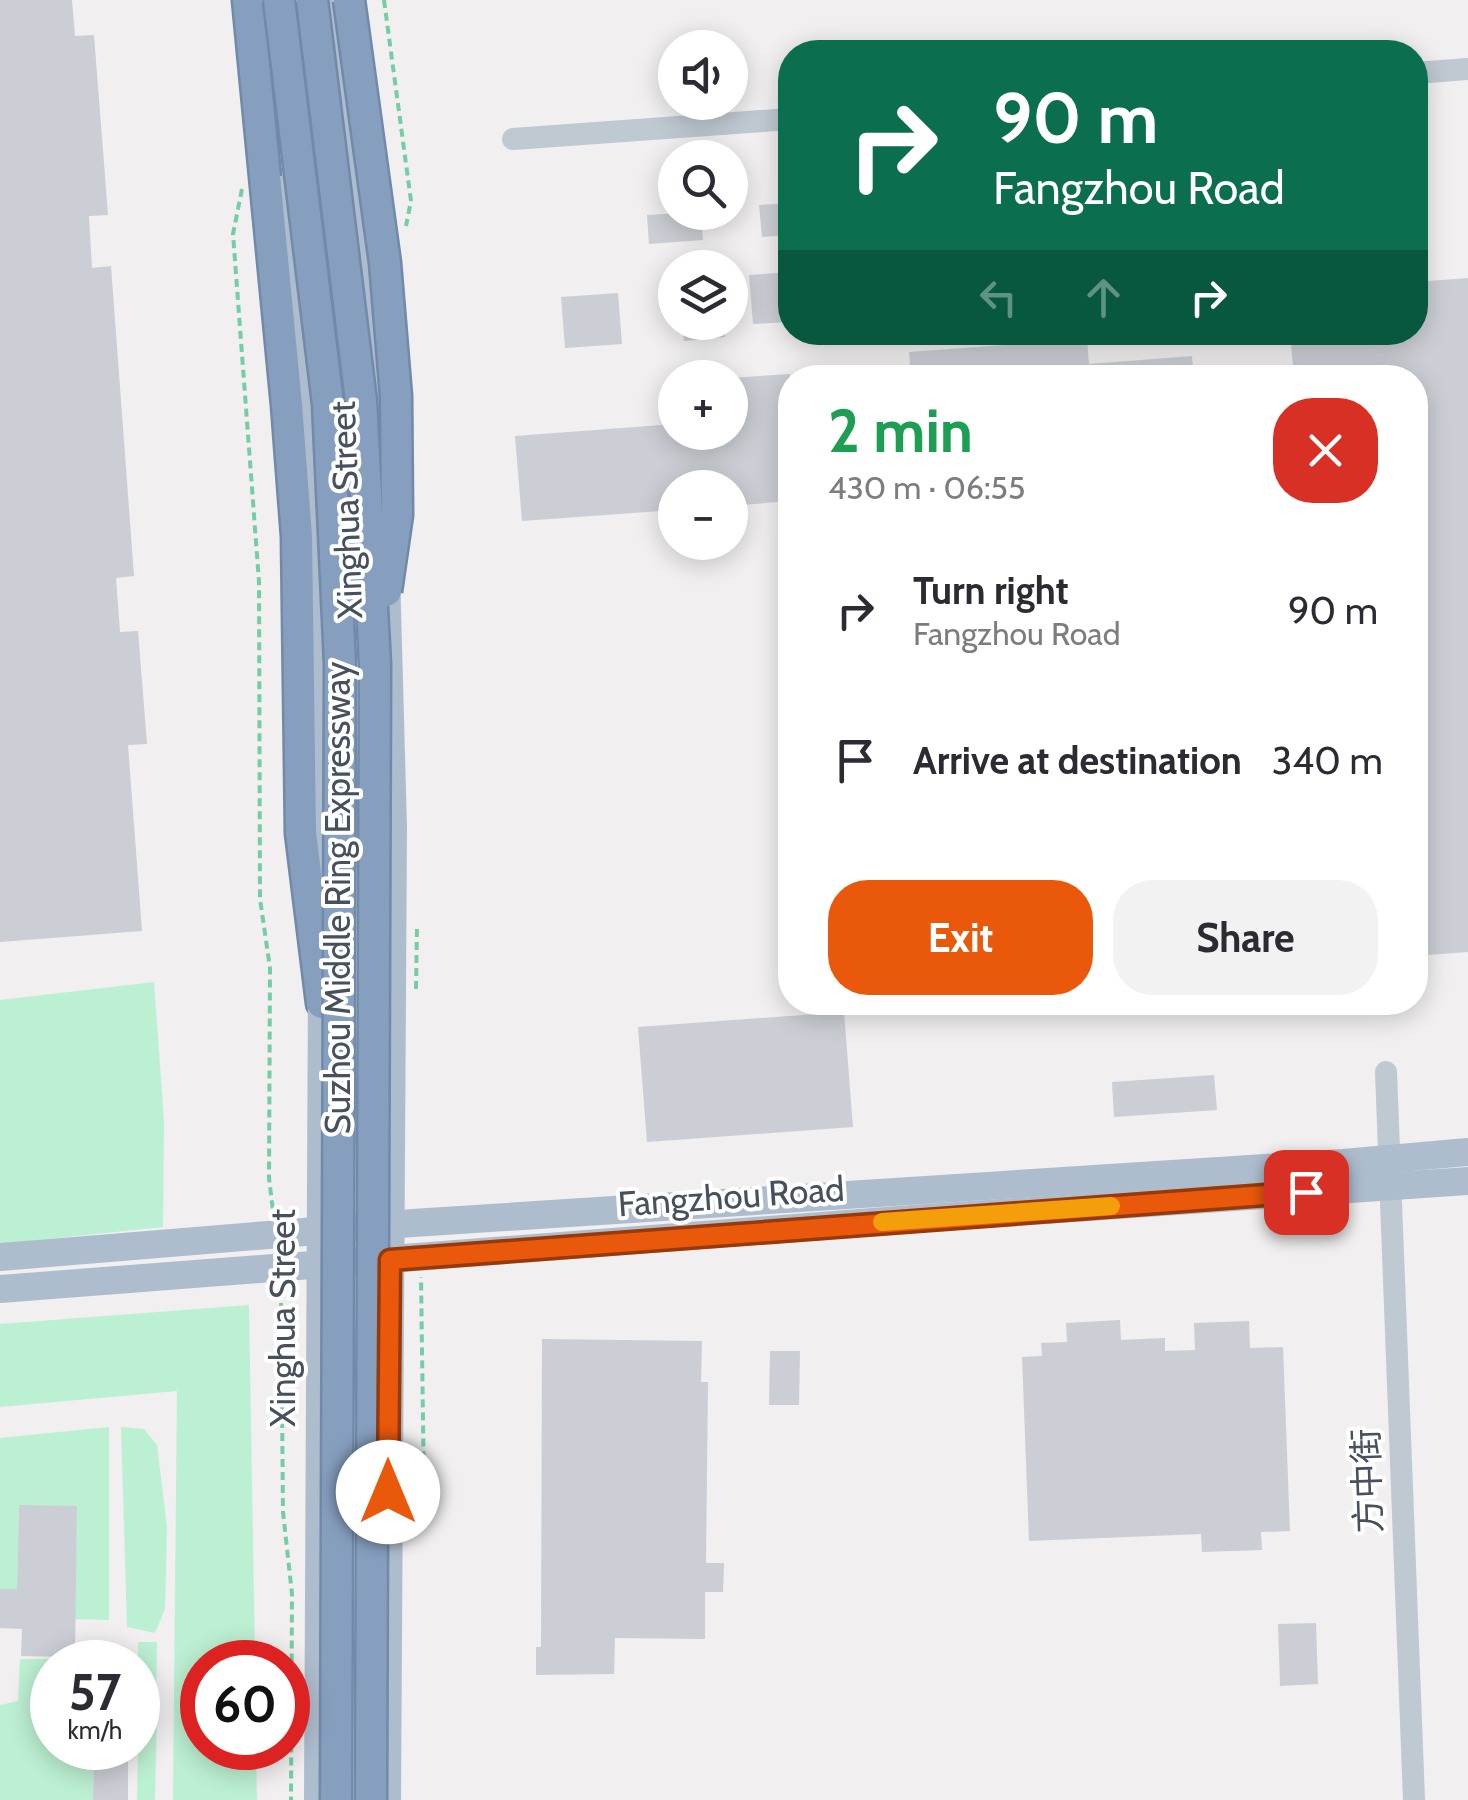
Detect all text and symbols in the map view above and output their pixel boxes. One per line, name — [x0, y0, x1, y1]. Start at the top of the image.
map controls — [658, 30, 748, 560]
button: sound — [658, 30, 748, 120]
text: 90 m — [993, 75, 1158, 161]
icon: right — [828, 80, 958, 210]
button: search — [658, 140, 748, 230]
text: Fangzhou Road — [993, 161, 1285, 215]
button: layers — [658, 250, 748, 340]
icon: left — [971, 270, 1026, 325]
icon: ahead — [1076, 270, 1131, 325]
icon: right — [1181, 270, 1236, 325]
button: + — [658, 360, 748, 450]
text: 2 min — [828, 394, 973, 467]
button: close — [1273, 398, 1378, 503]
street label: Xinghua Street — [321, 400, 371, 620]
text: 430 m · 06:55 — [828, 468, 1025, 507]
button: − — [658, 470, 748, 560]
text: Turn right — [913, 567, 1069, 614]
icon: right — [828, 583, 883, 638]
text: 90 m — [1288, 587, 1378, 634]
text: Fangzhou Road — [913, 614, 1121, 653]
street label: Suzhou Middle Ring Expressway — [316, 661, 359, 1134]
icon: arrive — [828, 733, 883, 788]
text: Arrive at destination — [913, 737, 1242, 784]
text: 340 m — [1272, 737, 1383, 784]
button: Exit — [828, 880, 1093, 995]
button: Share — [1113, 880, 1378, 995]
pin — [1264, 1150, 1349, 1235]
icon: arrive — [1279, 1165, 1334, 1220]
street label: Fangzhou Road — [616, 1167, 846, 1225]
street label: Xinghua Street — [261, 1209, 304, 1427]
street label: 方中街 — [1344, 1428, 1390, 1534]
position arrow — [336, 1440, 440, 1544]
speed limit sign: 60 — [180, 1640, 310, 1770]
text: 57 — [69, 1662, 121, 1723]
text: km/h — [68, 1715, 122, 1745]

